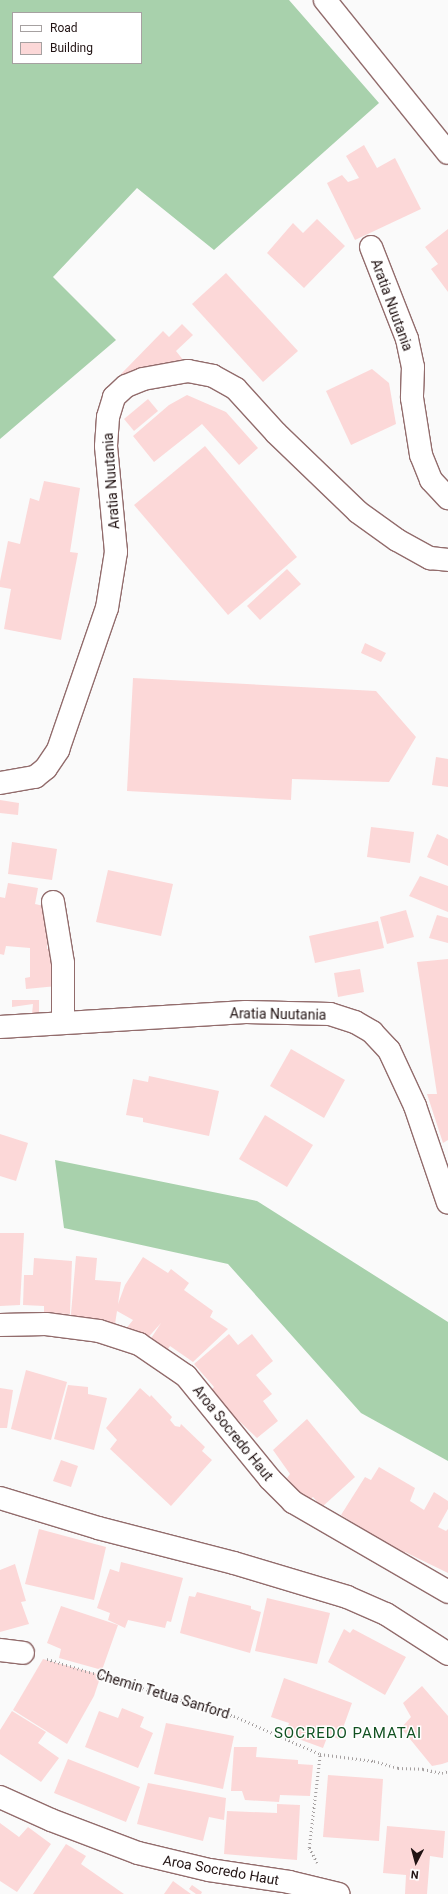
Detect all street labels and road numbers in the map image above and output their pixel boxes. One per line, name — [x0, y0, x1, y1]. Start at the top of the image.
street label: Aratia Nuutania — [368, 257, 416, 353]
street label: Aratia Nuutania — [99, 432, 123, 530]
street label: Aratia Nuutania — [230, 1005, 326, 1023]
street label: Aroa Socredo Haut — [189, 1382, 277, 1484]
street label: Chemin Tetua Sanford — [94, 1666, 232, 1722]
street label: Aroa Socredo Haut — [162, 1852, 280, 1888]

